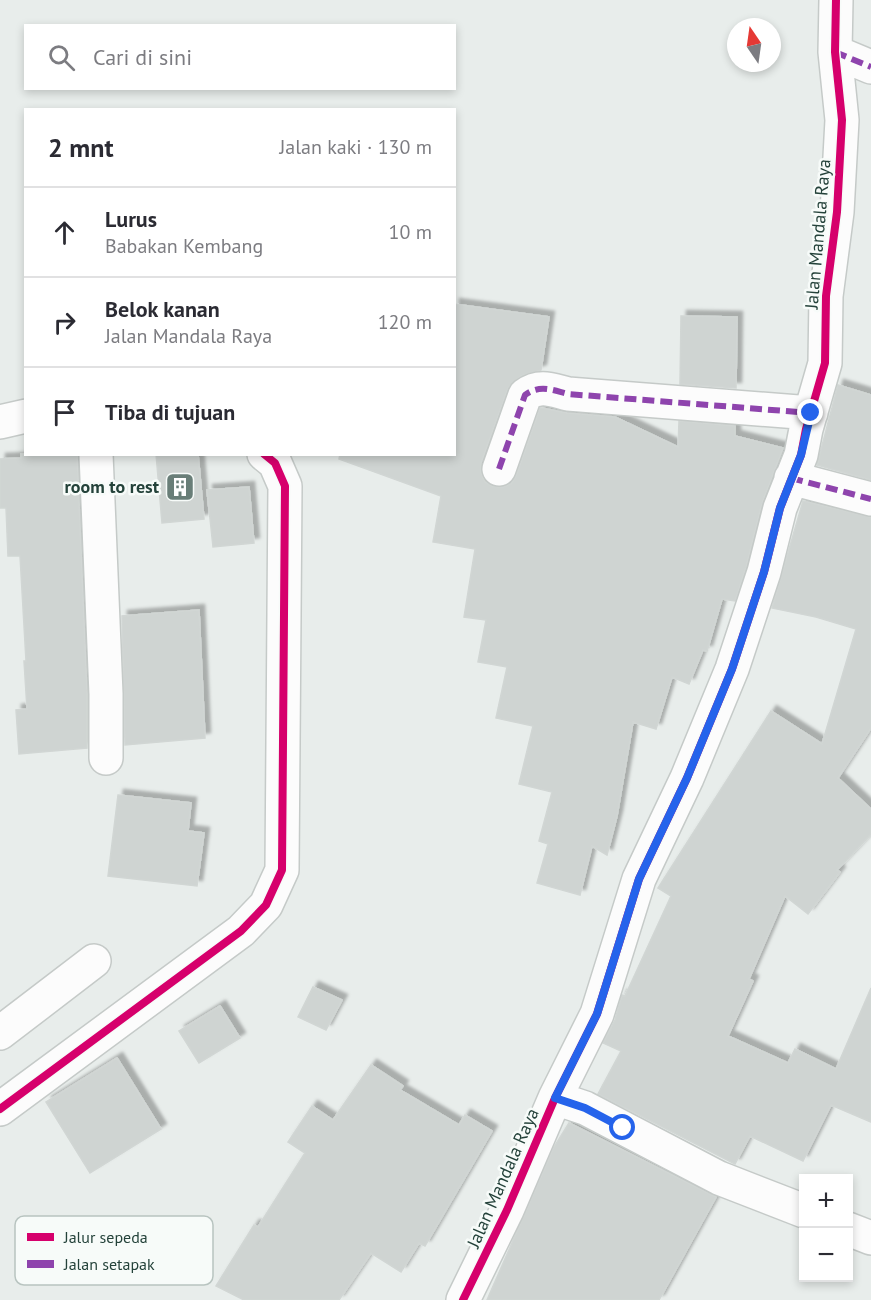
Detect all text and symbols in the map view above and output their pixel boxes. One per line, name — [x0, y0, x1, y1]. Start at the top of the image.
north arrow — [727, 18, 781, 72]
search box — [24, 24, 456, 90]
icon: search — [45, 41, 78, 74]
text: Cari di sini — [93, 43, 192, 71]
text: 2 mnt — [48, 131, 114, 164]
text: Jalan kaki · 130 m — [279, 134, 432, 160]
street label: Jalan Mandala Raya — [799, 158, 836, 311]
text: Lurus — [105, 205, 157, 233]
icon: ahead — [48, 216, 81, 249]
text: 10 m — [389, 219, 432, 245]
text: Babakan Kembang — [105, 233, 263, 259]
text: Belok kanan — [105, 295, 220, 323]
icon: right — [48, 306, 81, 339]
text: 120 m — [378, 309, 432, 335]
text: Jalan Mandala Raya — [105, 323, 272, 349]
icon: arrive — [48, 396, 81, 429]
text: Tiba di tujuan — [105, 398, 235, 426]
route end — [797, 399, 823, 425]
building icon: room to rest — [164, 471, 196, 503]
place label: room to rest — [65, 475, 160, 498]
street label: Jalan Mandala Raya — [461, 1104, 544, 1252]
route start — [609, 1114, 635, 1140]
map controls — [799, 1174, 853, 1282]
button: + — [799, 1174, 853, 1228]
legend — [15, 1216, 213, 1285]
text: Jalur sepeda — [63, 1227, 148, 1247]
button: − — [799, 1228, 853, 1282]
text: Jalan setapak — [63, 1254, 155, 1274]

